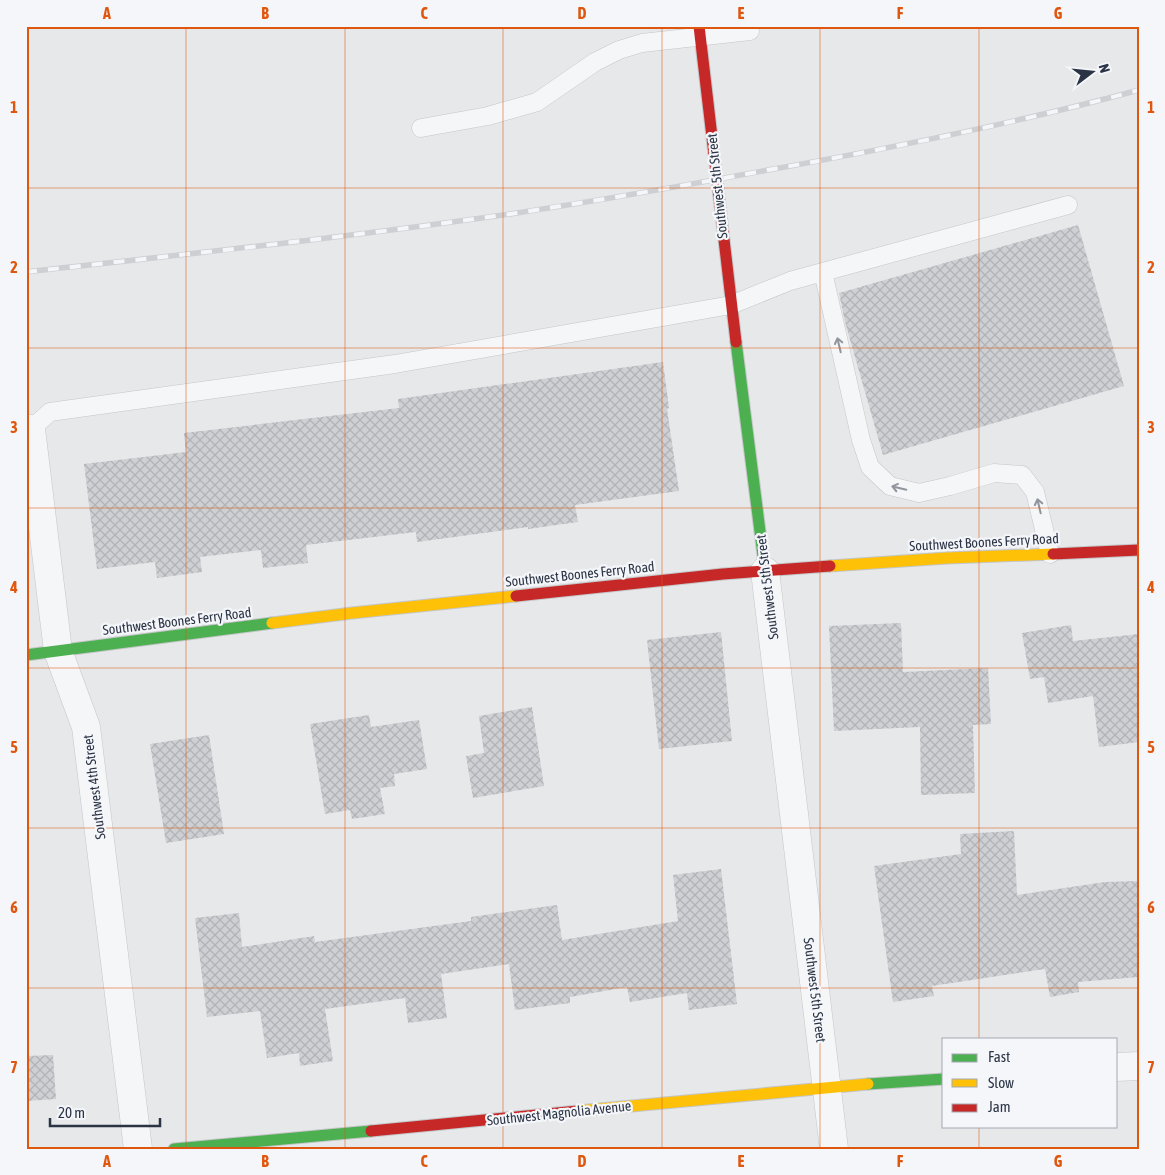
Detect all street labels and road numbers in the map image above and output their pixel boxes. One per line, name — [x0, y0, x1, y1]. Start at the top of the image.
street label: Southwest 5th Street — [704, 133, 730, 239]
street label: Southwest Boones Ferry Road — [909, 530, 1059, 554]
street label: Southwest 5th Street — [753, 534, 781, 640]
street label: Southwest Boones Ferry Road — [505, 558, 655, 590]
street label: Southwest Boones Ferry Road — [102, 604, 252, 638]
street label: Southwest 4th Street — [80, 734, 108, 840]
street label: Southwest 5th Street — [801, 937, 829, 1043]
street label: Southwest Magnolia Avenue — [486, 1097, 632, 1129]

